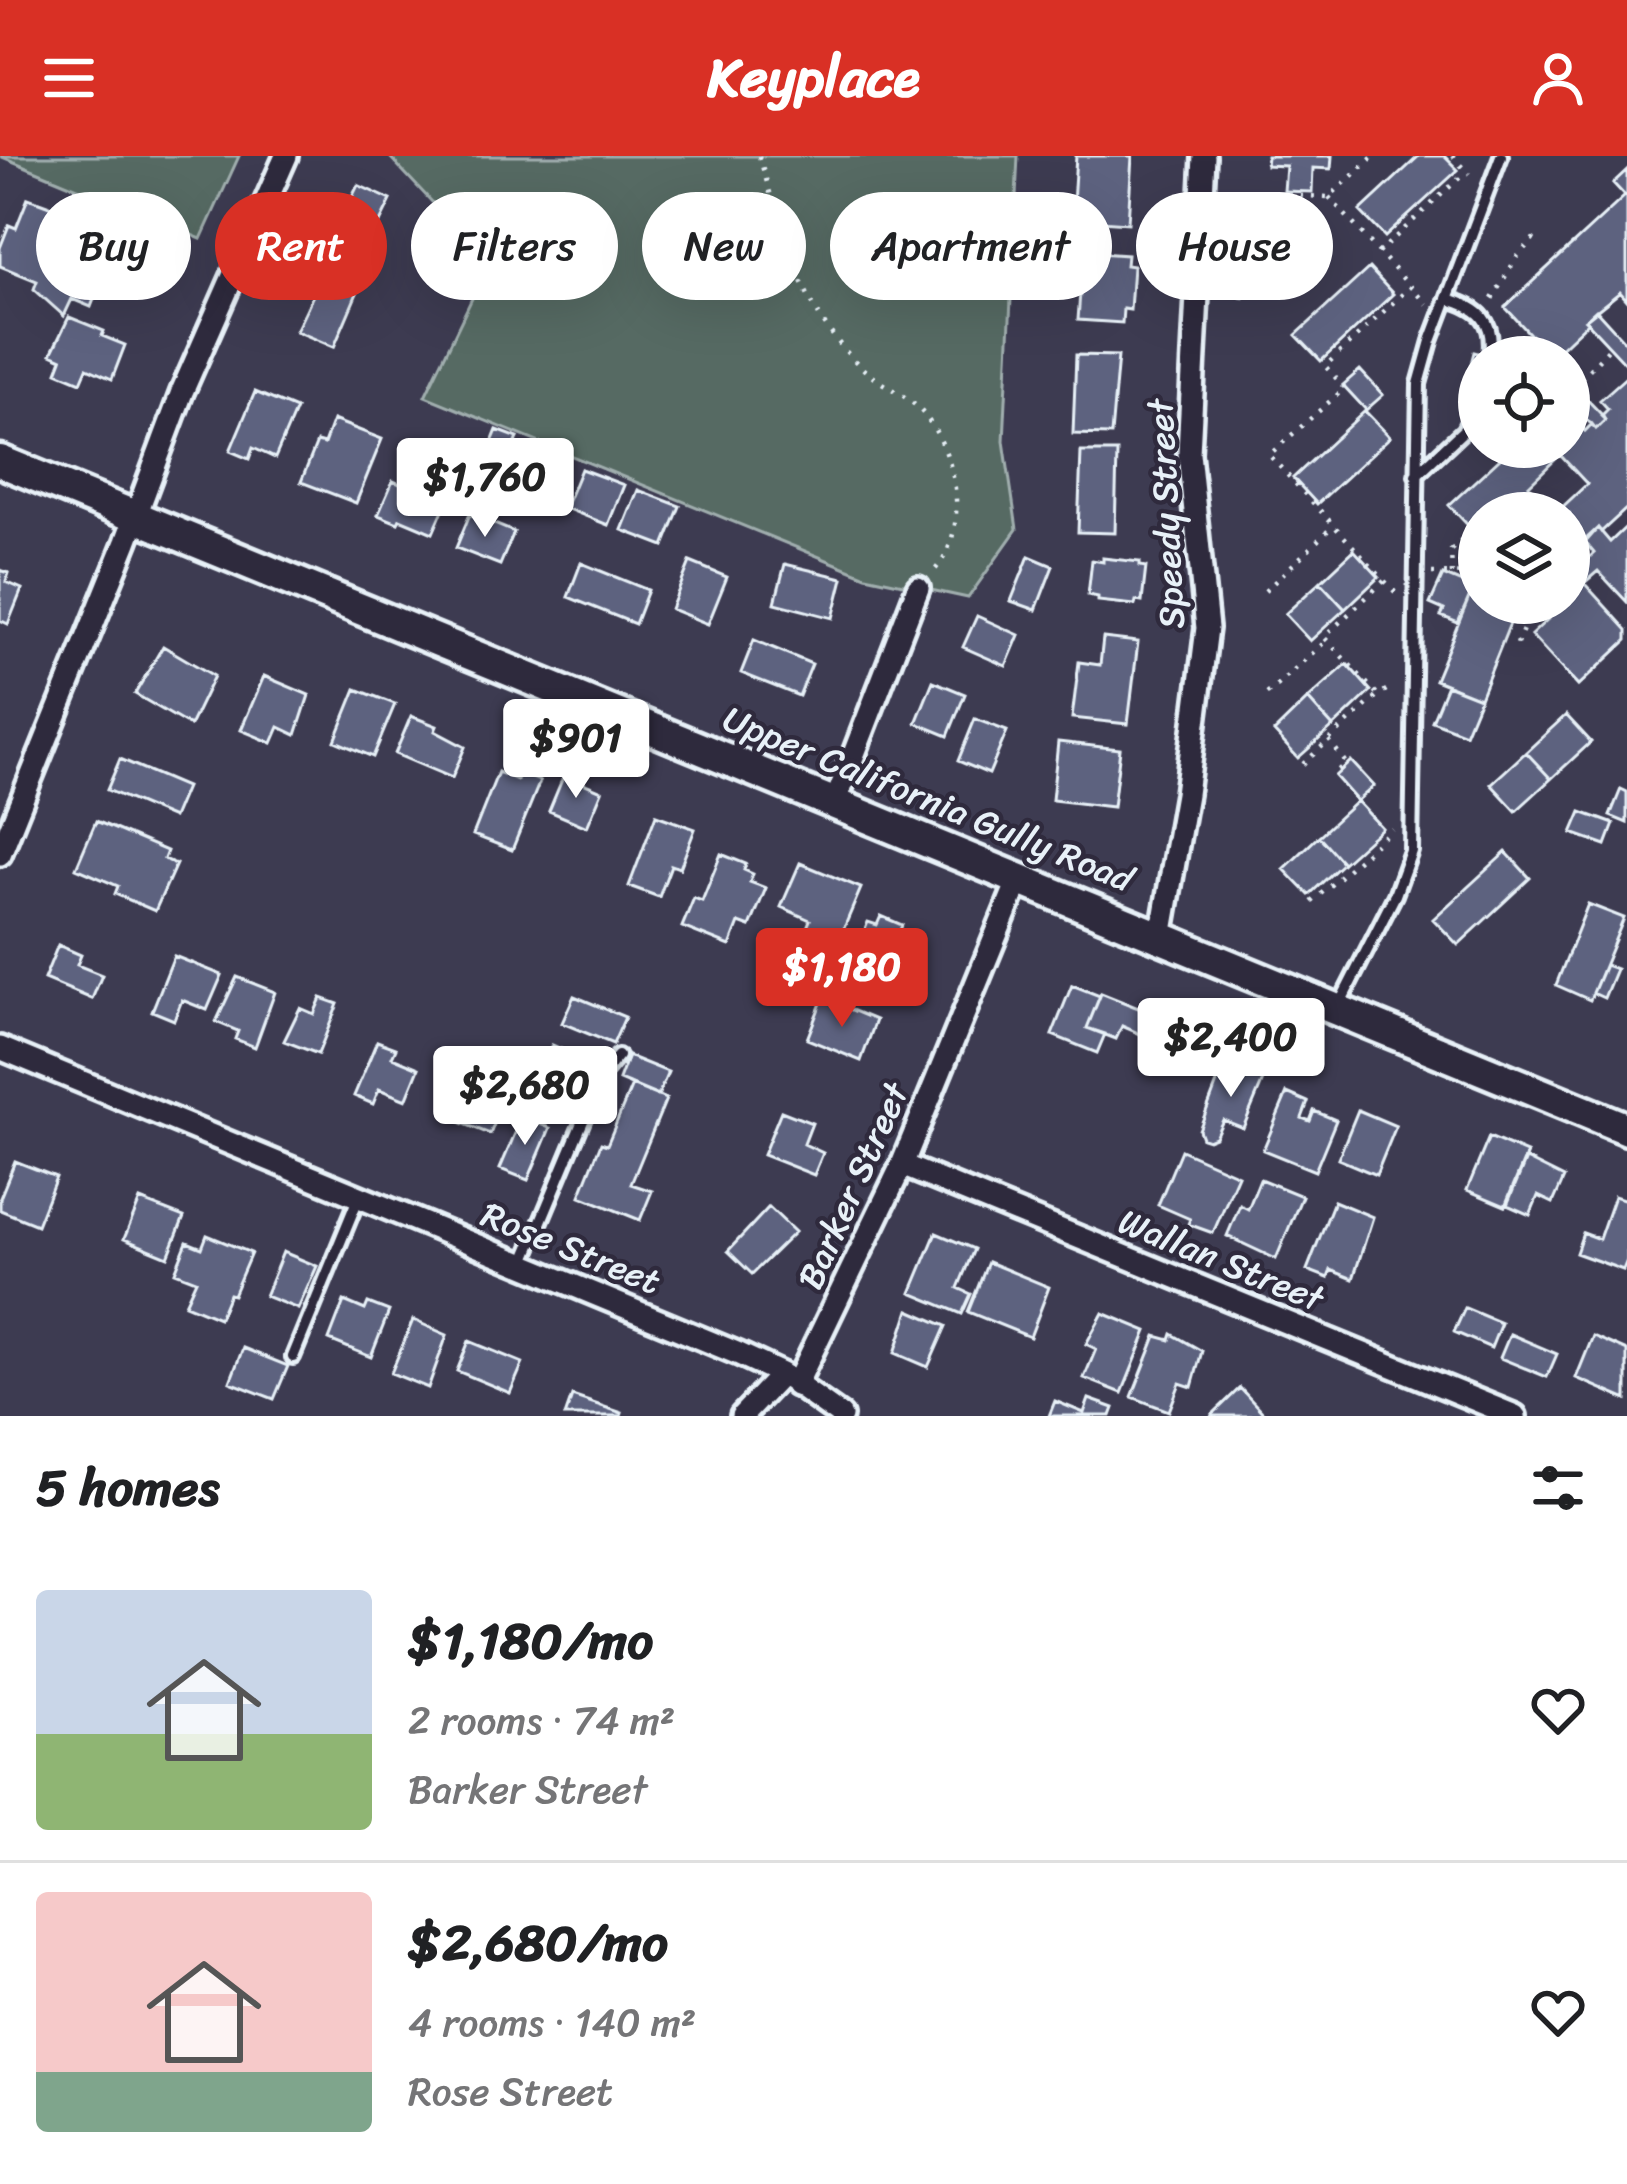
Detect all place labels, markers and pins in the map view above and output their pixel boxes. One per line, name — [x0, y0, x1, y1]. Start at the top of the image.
pin: $1,760 — [387, 438, 583, 540]
pin: $901 — [505, 699, 647, 801]
pin: $1,180 — [744, 928, 940, 1030]
pin: $2,400 — [1133, 998, 1329, 1100]
pin: $2,680 — [427, 1046, 623, 1148]

